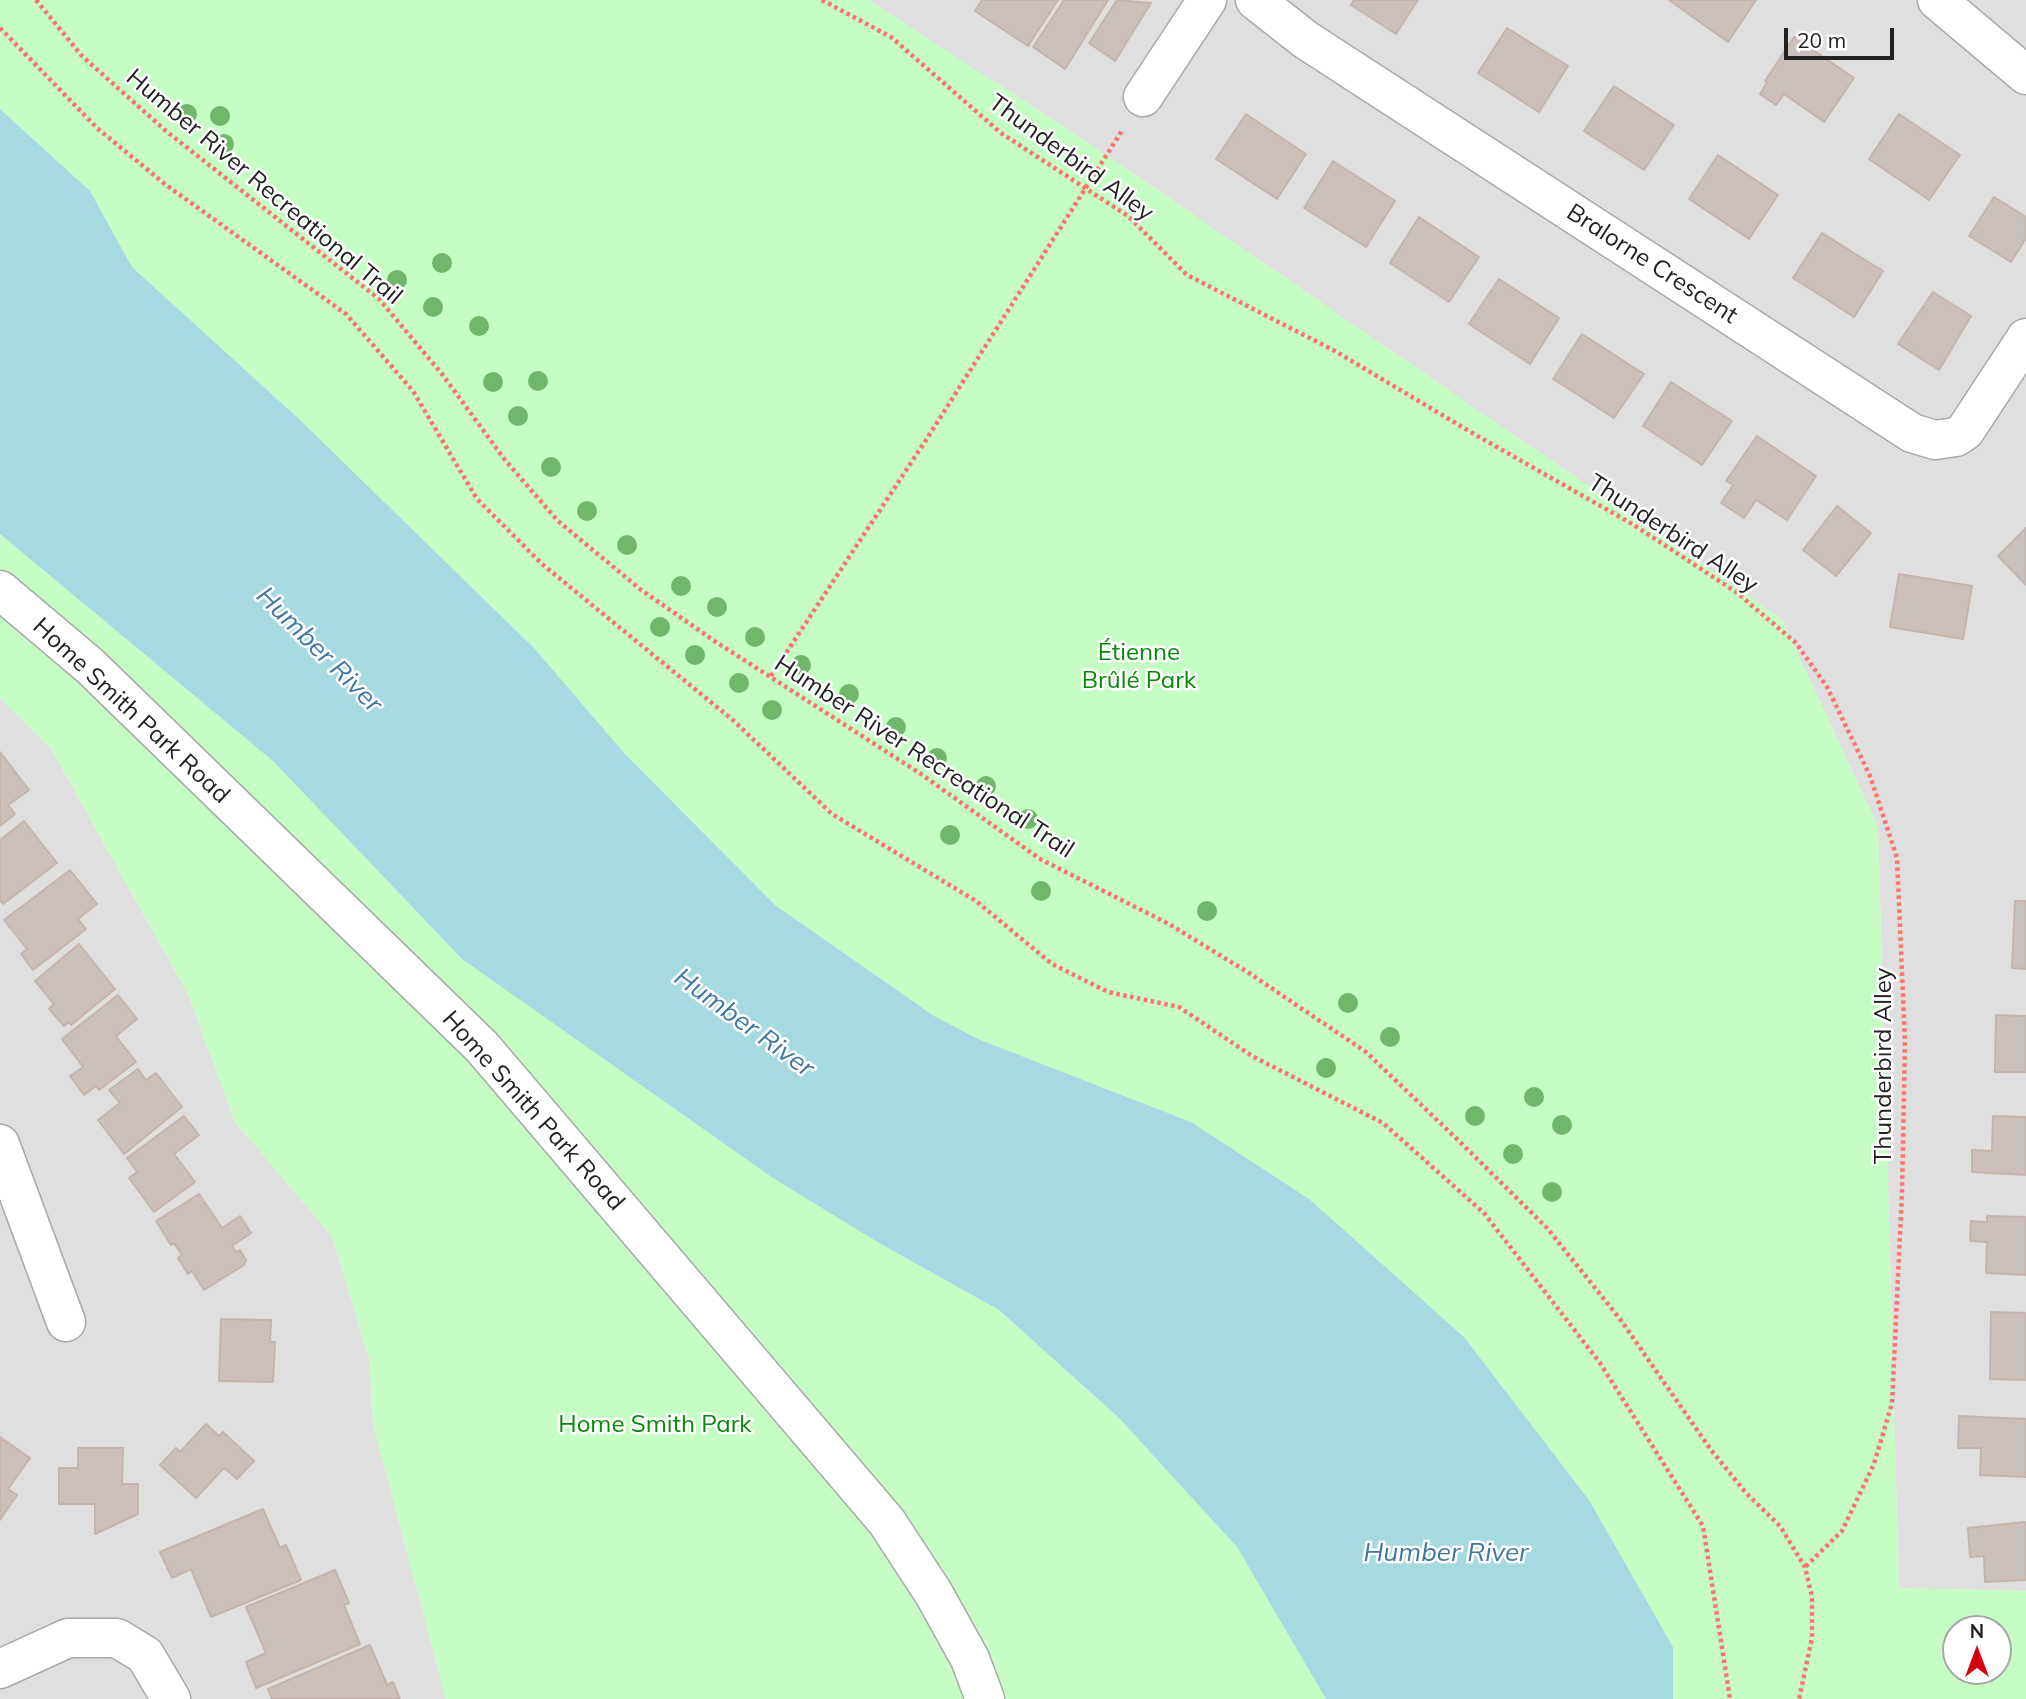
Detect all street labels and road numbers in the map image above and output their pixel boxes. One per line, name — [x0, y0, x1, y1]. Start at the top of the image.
street label: Humber River Recreational Trail — [120, 63, 408, 311]
street label: Thunderbird Alley — [983, 89, 1159, 227]
street label: Bralorne Crescent — [1561, 198, 1743, 330]
street label: Thunderbird Alley — [1583, 468, 1763, 600]
street label: Home Smith Park Road — [27, 612, 235, 810]
street label: Humber River Recreational Trail — [769, 649, 1079, 865]
street label: Thunderbird Alley — [1870, 968, 1898, 1164]
street label: Home Smith Park Road — [436, 1005, 630, 1217]

